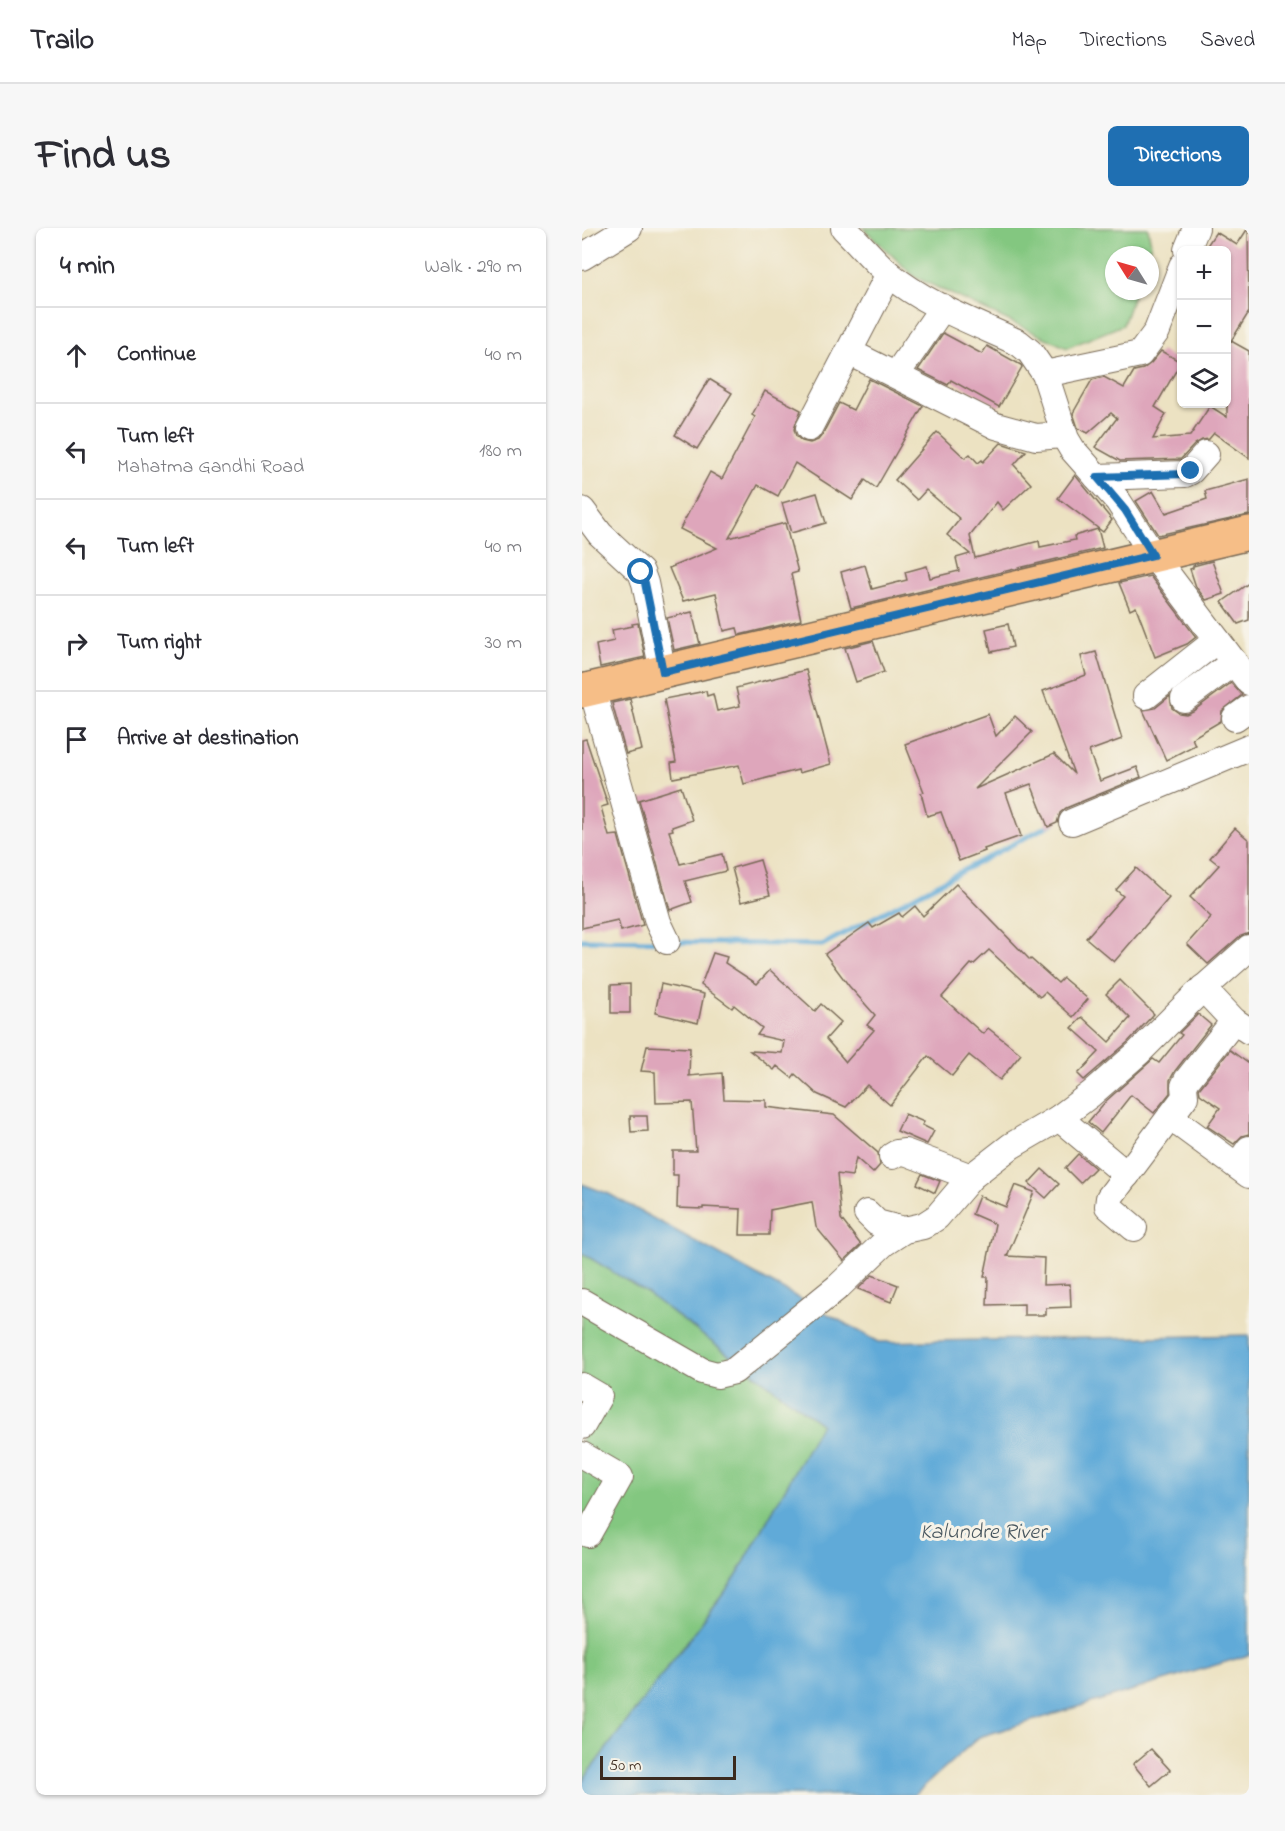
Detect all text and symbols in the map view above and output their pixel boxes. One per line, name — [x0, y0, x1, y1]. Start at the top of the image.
text: Trailo — [30, 21, 94, 62]
text: Map — [1011, 26, 1047, 56]
text: Directions — [1080, 26, 1167, 56]
text: Saved — [1200, 26, 1255, 56]
text: Find us — [36, 126, 171, 187]
button: Directions — [1108, 126, 1249, 186]
north arrow — [1105, 246, 1159, 300]
map controls — [1177, 246, 1231, 408]
button: + — [1177, 246, 1231, 300]
text: 4 min — [60, 248, 115, 286]
text: Walk · 290 m — [424, 253, 522, 282]
button: − — [1177, 300, 1231, 354]
icon: ahead — [60, 339, 93, 372]
text: Continue — [117, 339, 196, 371]
text: 40 m — [485, 341, 522, 370]
button: layers — [1177, 354, 1231, 408]
text: Turn left — [117, 421, 194, 453]
icon: left — [60, 435, 93, 468]
text: 180 m — [479, 437, 522, 466]
text: Mahatma Gandhi Road — [117, 453, 304, 482]
route end — [1177, 457, 1203, 483]
icon: left — [60, 531, 93, 564]
text: Turn left — [117, 531, 194, 563]
text: 40 m — [485, 533, 522, 562]
route start — [627, 558, 653, 584]
icon: right — [60, 627, 93, 660]
text: Turn right — [117, 627, 202, 659]
text: 30 m — [485, 629, 522, 658]
icon: arrive — [60, 723, 93, 756]
text: Arrive at destination — [117, 723, 299, 755]
water label: Kalundre River — [920, 1517, 1049, 1549]
scale bar — [600, 1753, 736, 1780]
text: 50 m — [609, 1754, 641, 1778]

